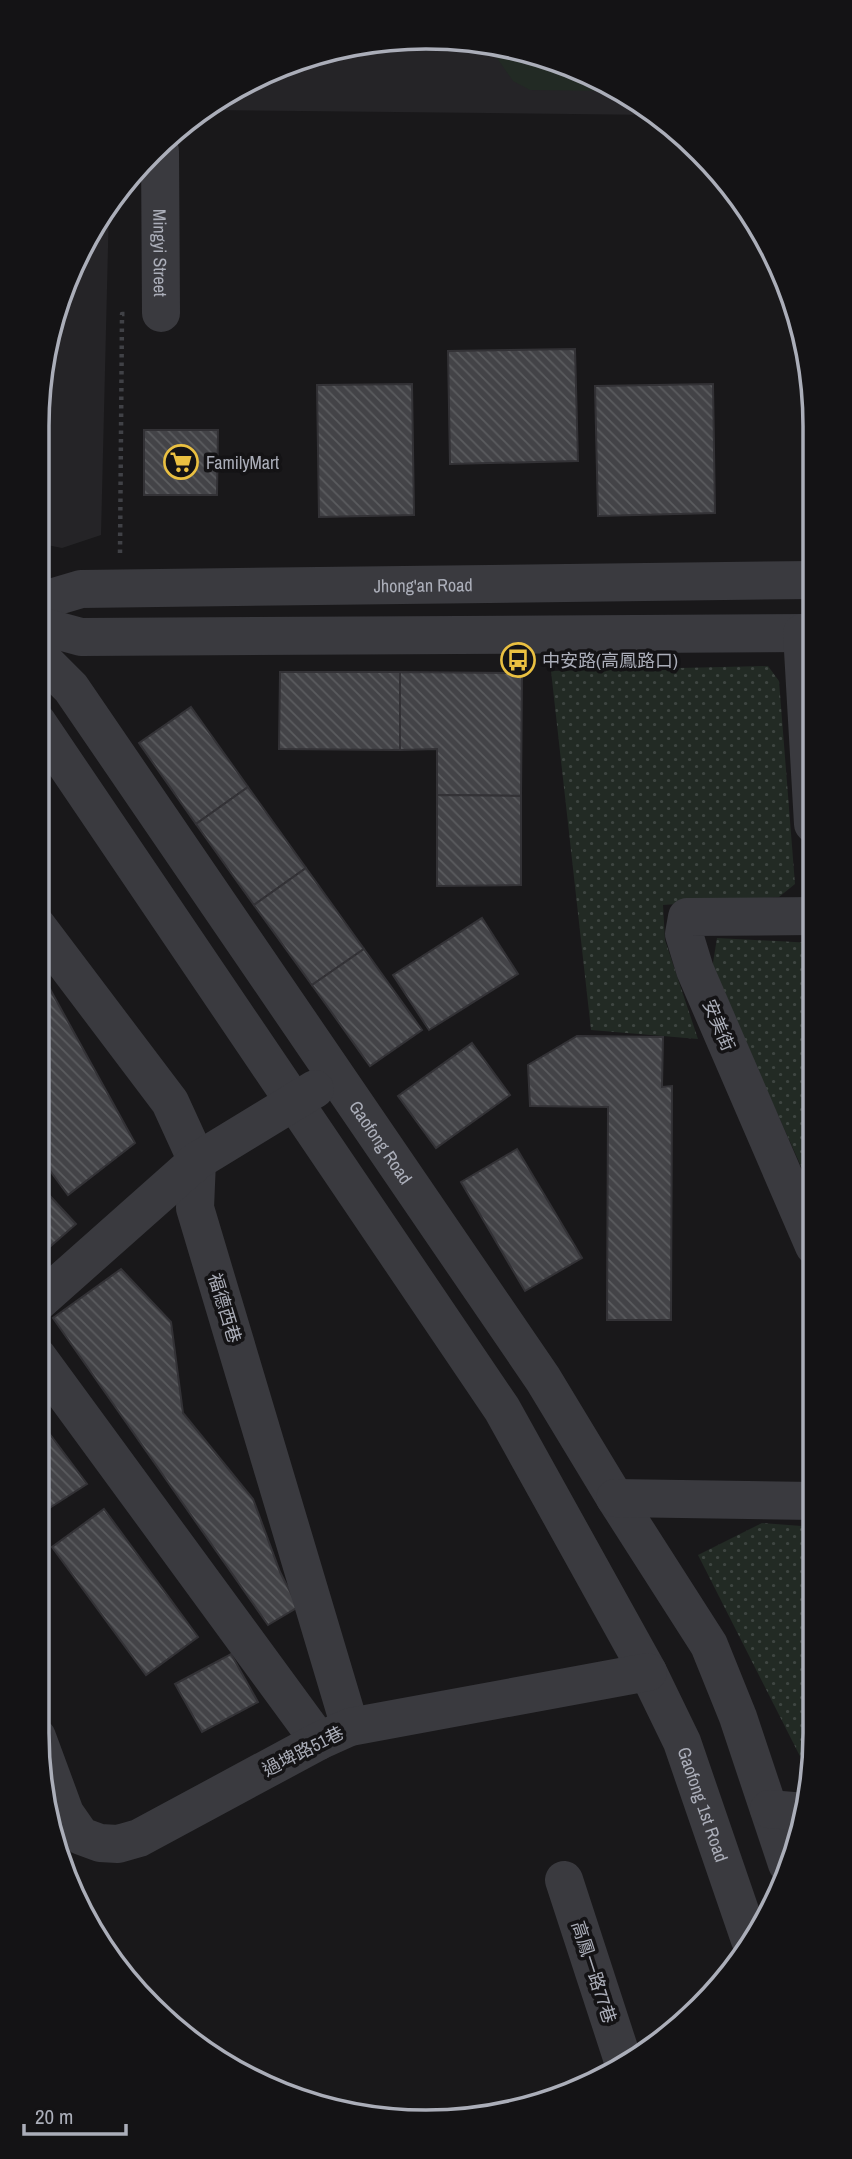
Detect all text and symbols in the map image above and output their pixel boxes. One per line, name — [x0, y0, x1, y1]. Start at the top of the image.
street label: Mingyi Street — [148, 209, 173, 297]
supermarket icon: FamilyMart — [162, 443, 200, 481]
place label: FamilyMart — [206, 450, 279, 475]
street label: Jhong'an Road — [373, 572, 473, 598]
bus stop icon: 中安路(高鳳路口) — [499, 641, 537, 679]
place label: 中安路(高鳳路口) — [542, 648, 678, 673]
street label: 安美街 — [697, 995, 741, 1055]
street label: Gaofong Road — [344, 1095, 419, 1189]
street label: 福德西巷 — [203, 1270, 247, 1346]
street label: 過埤路51巷 — [258, 1720, 348, 1782]
street label: Gaofong 1st Road — [672, 1743, 735, 1865]
street label: 高鳳一路77巷 — [566, 1918, 622, 2026]
scale bar — [24, 2092, 126, 2136]
text: 20 m — [35, 2102, 73, 2131]

